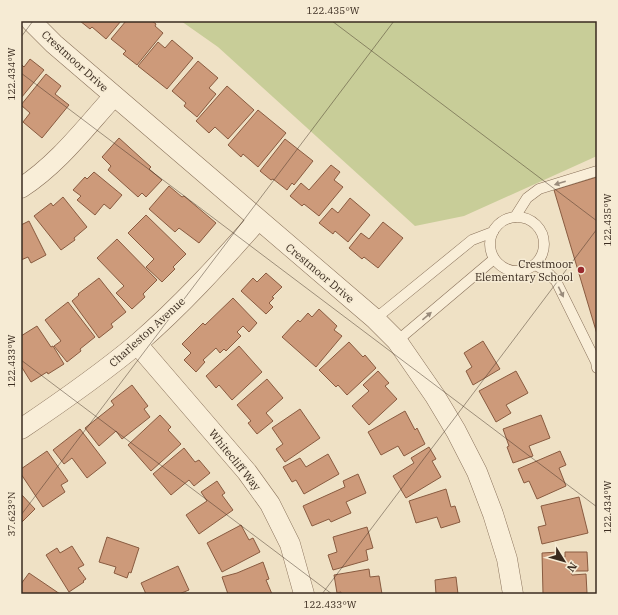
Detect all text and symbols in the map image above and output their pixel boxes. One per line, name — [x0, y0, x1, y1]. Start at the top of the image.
text: 122.435°W — [306, 4, 360, 17]
street label: Crestmoor Drive — [39, 27, 111, 95]
text: 122.434°W — [5, 47, 18, 101]
one-way arrow — [553, 180, 565, 186]
text: 122.435°W — [601, 193, 614, 247]
street label: Crestmoor Drive — [283, 240, 357, 306]
place label: Crestmoor Elementary School — [475, 257, 573, 284]
marker: Crestmoor Elementary School — [576, 265, 586, 275]
one-way arrow — [558, 286, 565, 298]
street label: Charleston Avenue — [106, 294, 188, 370]
one-way arrow — [421, 312, 432, 321]
text: 122.433°W — [5, 334, 18, 388]
street label: Whitecliff Way — [206, 426, 264, 494]
text: 122.434°W — [601, 480, 614, 534]
text: 37.623°N — [5, 491, 18, 537]
north arrow — [544, 541, 584, 581]
text: N — [564, 559, 580, 575]
text: 122.433°W — [303, 598, 357, 611]

